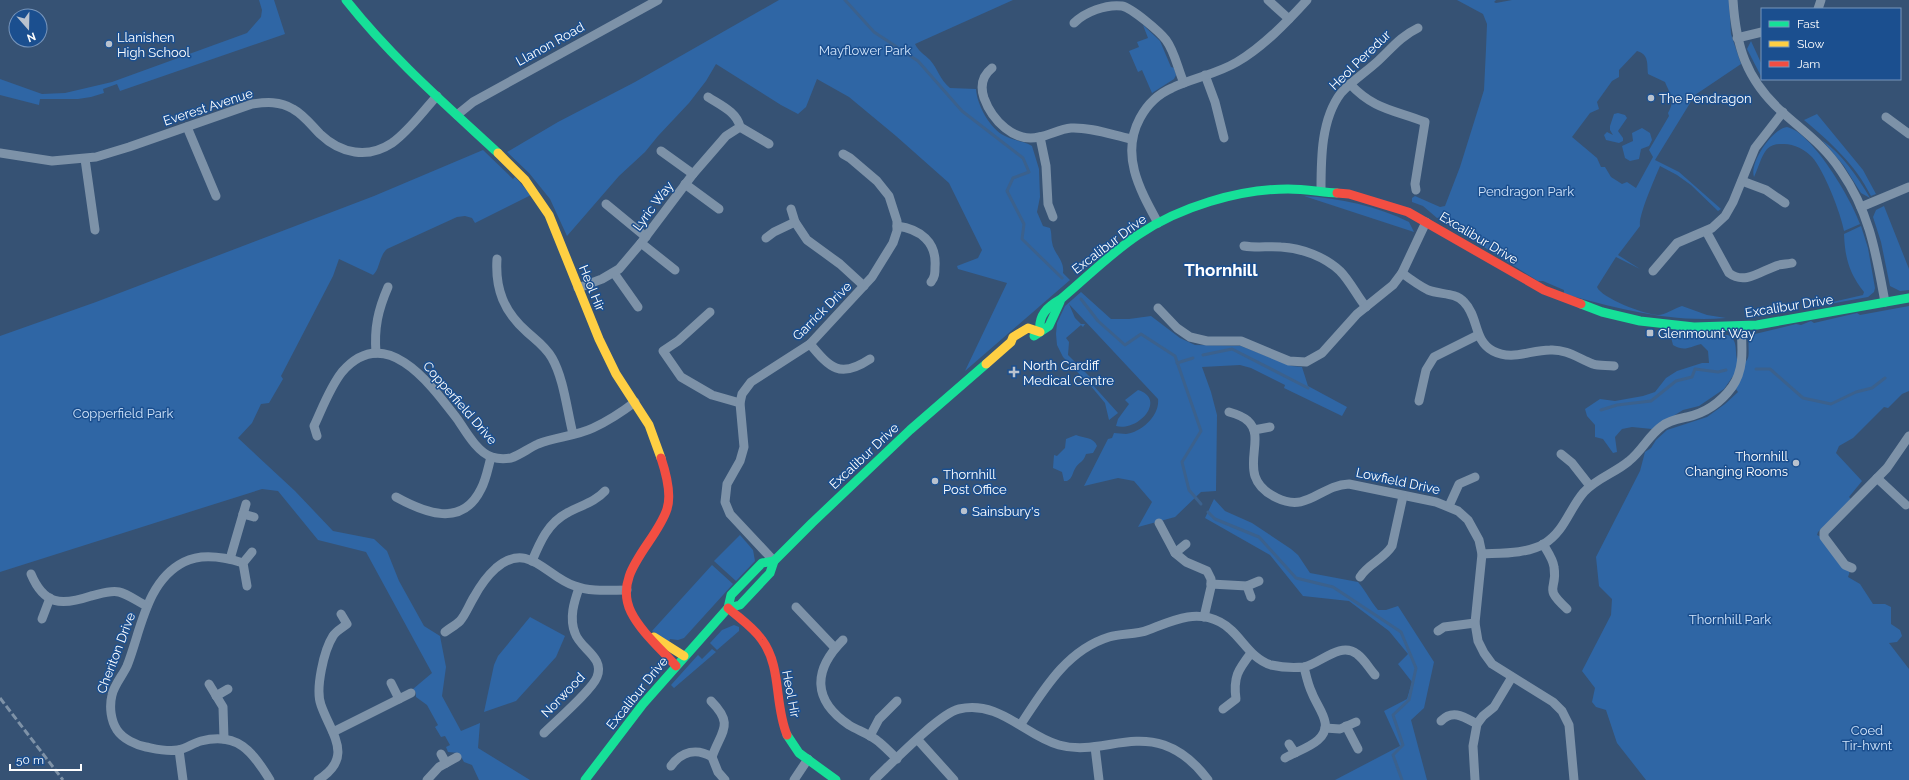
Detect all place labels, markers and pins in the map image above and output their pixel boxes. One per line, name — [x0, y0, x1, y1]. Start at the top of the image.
place label: Llanishen High School — [117, 30, 190, 60]
marker: Llanishen High School — [104, 39, 114, 49]
place label: The Pendragon — [1659, 91, 1752, 106]
marker: The Pendragon — [1646, 93, 1656, 103]
place label: Glenmount Way — [1658, 326, 1755, 341]
marker: Glenmount Way — [1645, 328, 1655, 338]
place label: North Cardiff Medical Centre — [1023, 358, 1114, 388]
marker: North Cardiff Medical Centre — [1008, 366, 1020, 378]
place label: Thornhill Changing Rooms — [1685, 449, 1788, 479]
marker: Thornhill Changing Rooms — [1791, 458, 1801, 468]
place label: Thornhill Post Office — [943, 467, 1007, 497]
marker: Thornhill Post Office — [930, 476, 940, 486]
place label: Sainsbury's — [972, 504, 1040, 519]
marker: Sainsbury's — [959, 506, 969, 516]

